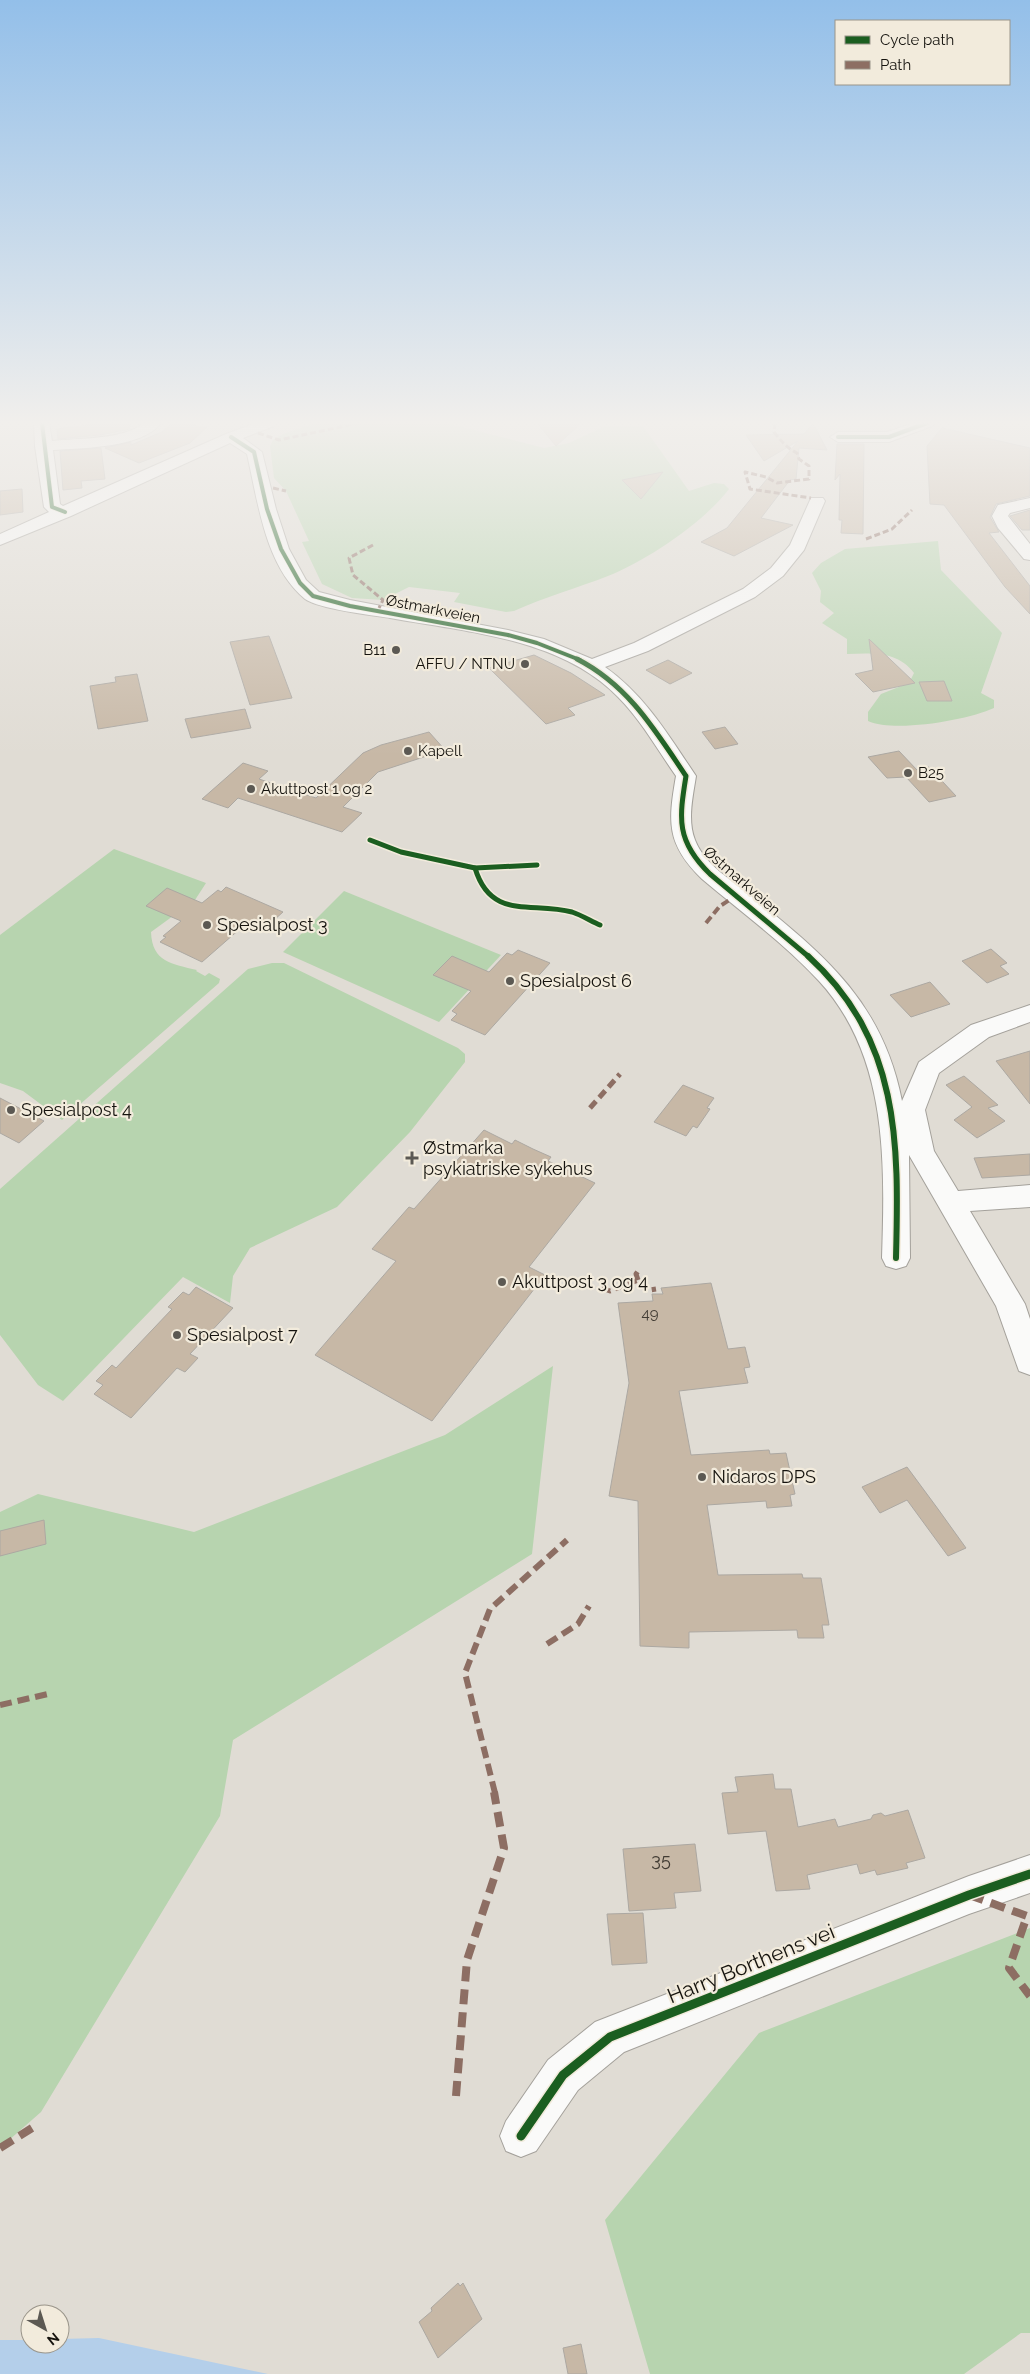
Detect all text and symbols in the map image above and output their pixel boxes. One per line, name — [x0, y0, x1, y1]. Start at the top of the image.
legend — [835, 20, 1010, 85]
text: Cycle path — [880, 31, 954, 49]
text: Path — [880, 56, 911, 74]
street label: Østmarkveien — [384, 591, 482, 627]
place label: B11 — [363, 641, 387, 659]
marker: B11 — [390, 644, 402, 656]
place label: AFFU / NTNU — [416, 655, 515, 673]
marker: AFFU / NTNU — [519, 658, 531, 670]
place label: Kapell — [418, 742, 463, 760]
marker: Kapell — [402, 745, 414, 757]
place label: B25 — [918, 764, 944, 782]
marker: B25 — [902, 767, 914, 779]
place label: Akuttpost 1 og 2 — [261, 780, 373, 798]
marker: Akuttpost 1 og 2 — [245, 783, 257, 795]
street label: Østmarkveien — [700, 843, 784, 919]
place label: Spesialpost 3 — [217, 914, 328, 935]
marker: Spesialpost 3 — [201, 919, 213, 931]
place label: Spesialpost 6 — [520, 970, 632, 991]
marker: Spesialpost 6 — [504, 975, 516, 987]
place label: Spesialpost 4 — [21, 1099, 132, 1120]
marker: Spesialpost 4 — [5, 1104, 17, 1116]
place label: Østmarka psykiatriske sykehus — [423, 1137, 593, 1179]
marker: Østmarka psykiatriske sykehus — [405, 1151, 419, 1165]
place label: Akuttpost 3 og 4 — [512, 1271, 648, 1292]
marker: Akuttpost 3 og 4 — [496, 1276, 508, 1288]
house number: 49 — [642, 1305, 659, 1323]
place label: Spesialpost 7 — [187, 1324, 298, 1345]
marker: Spesialpost 7 — [171, 1329, 183, 1341]
place label: Nidaros DPS — [712, 1466, 816, 1487]
marker: Nidaros DPS — [696, 1471, 708, 1483]
house number: 35 — [651, 1849, 671, 1870]
street label: Harry Borthens vei — [664, 1919, 838, 2008]
north arrow — [20, 2304, 70, 2354]
text: N — [44, 2330, 62, 2349]

